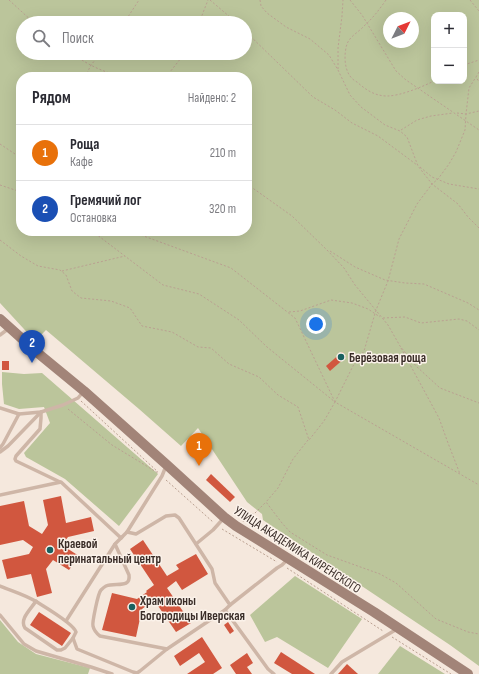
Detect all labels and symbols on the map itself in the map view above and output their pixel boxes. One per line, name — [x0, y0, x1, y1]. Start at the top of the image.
north arrow — [383, 12, 419, 48]
your location — [306, 314, 326, 334]
pin: 2 — [19, 330, 45, 363]
place label: Берёзовая роща — [349, 350, 426, 366]
marker: Берёзовая роща — [336, 352, 346, 362]
pin: 1 — [186, 433, 212, 466]
street label: УЛИЦА АКАДЕМИКА КИРЕНСКОГО — [231, 503, 364, 597]
place label: Краевой перинатальный центр — [58, 536, 162, 567]
marker: Краевой перинатальный центр — [45, 545, 55, 555]
place label: Храм иконы Богородицы Иверская — [139, 593, 245, 624]
marker: Храм иконы Богородицы Иверская — [127, 602, 137, 612]

